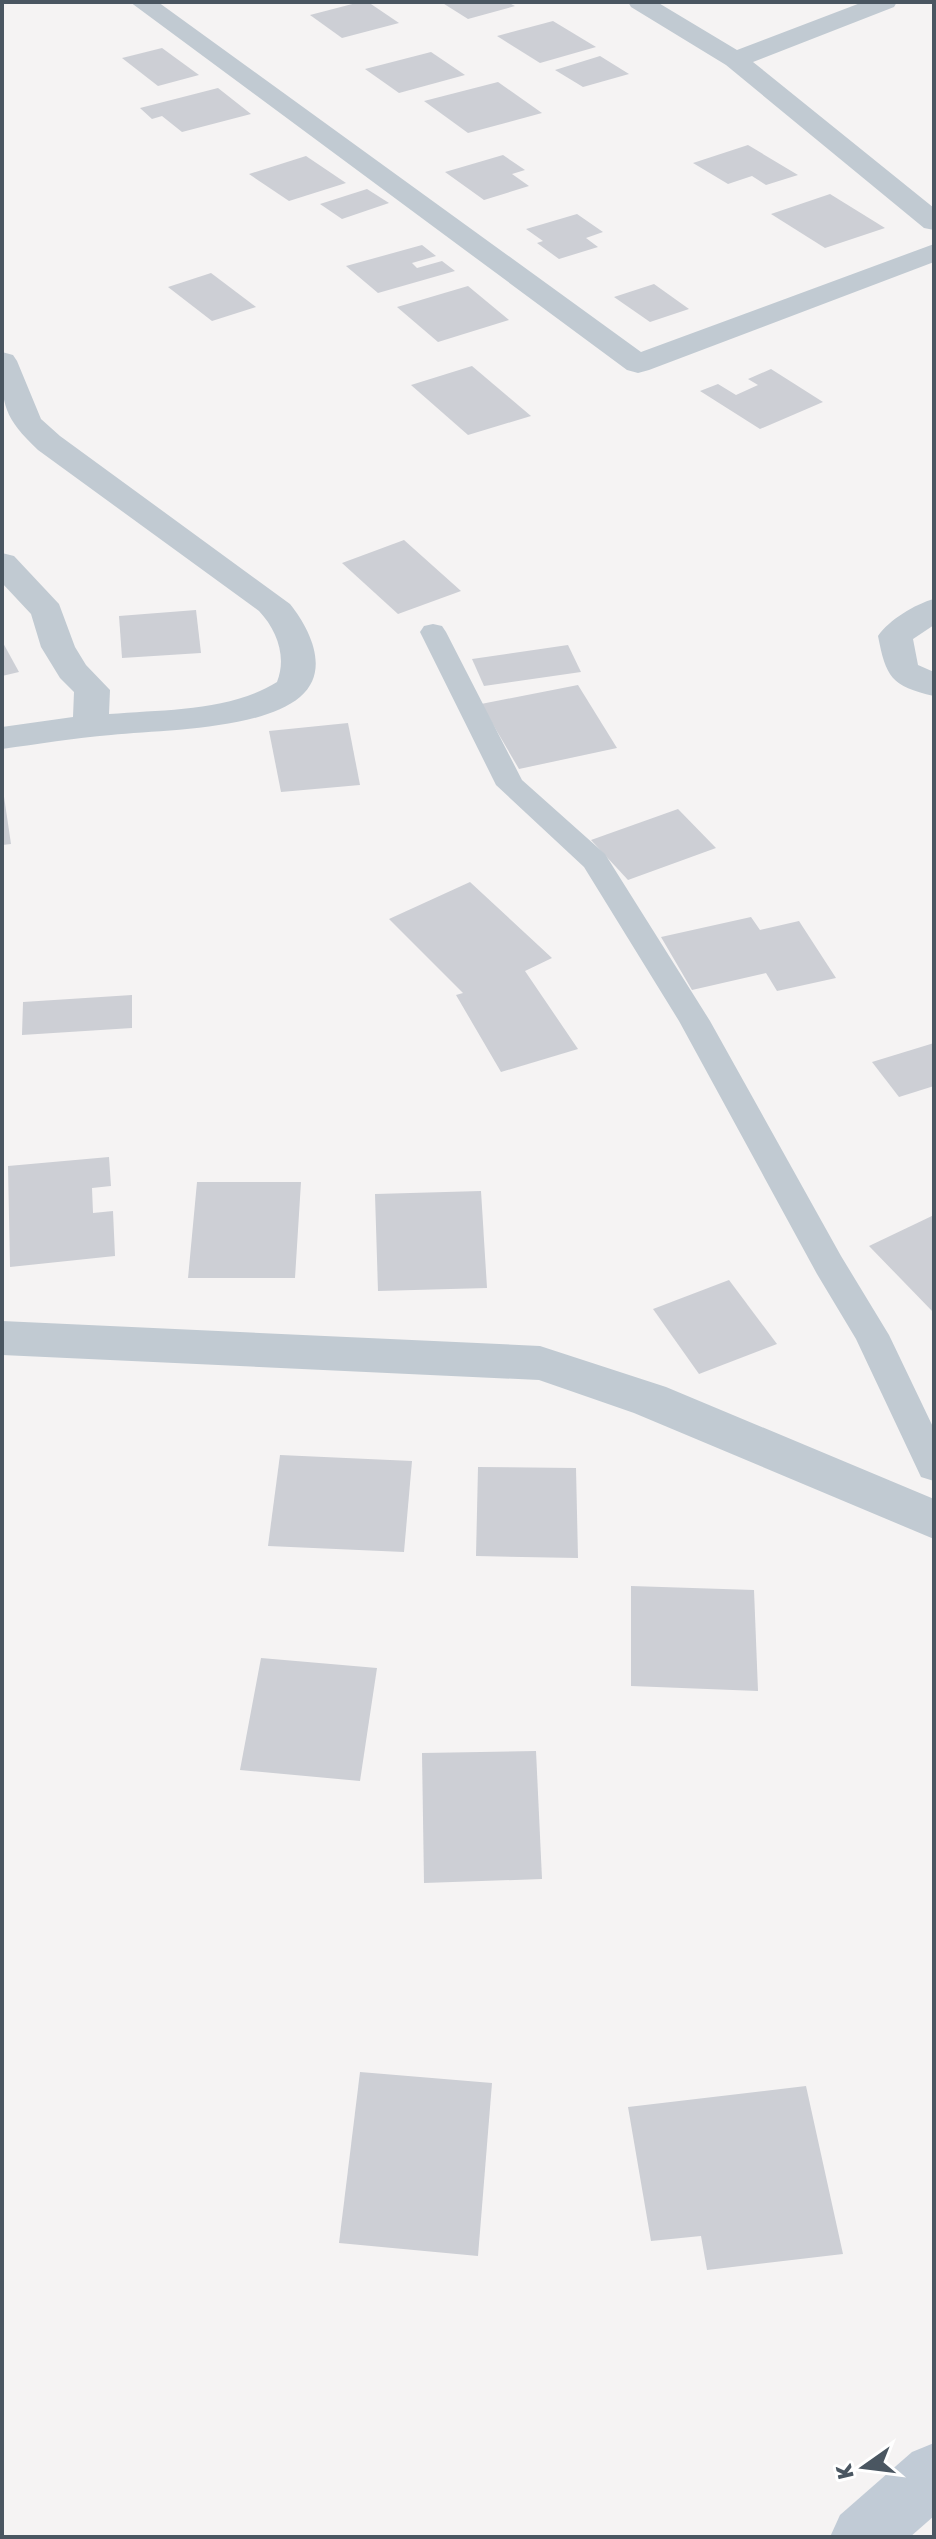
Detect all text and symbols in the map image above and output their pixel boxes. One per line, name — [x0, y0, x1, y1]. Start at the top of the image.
north arrow — [824, 2427, 904, 2507]
text: K — [830, 2461, 860, 2482]

